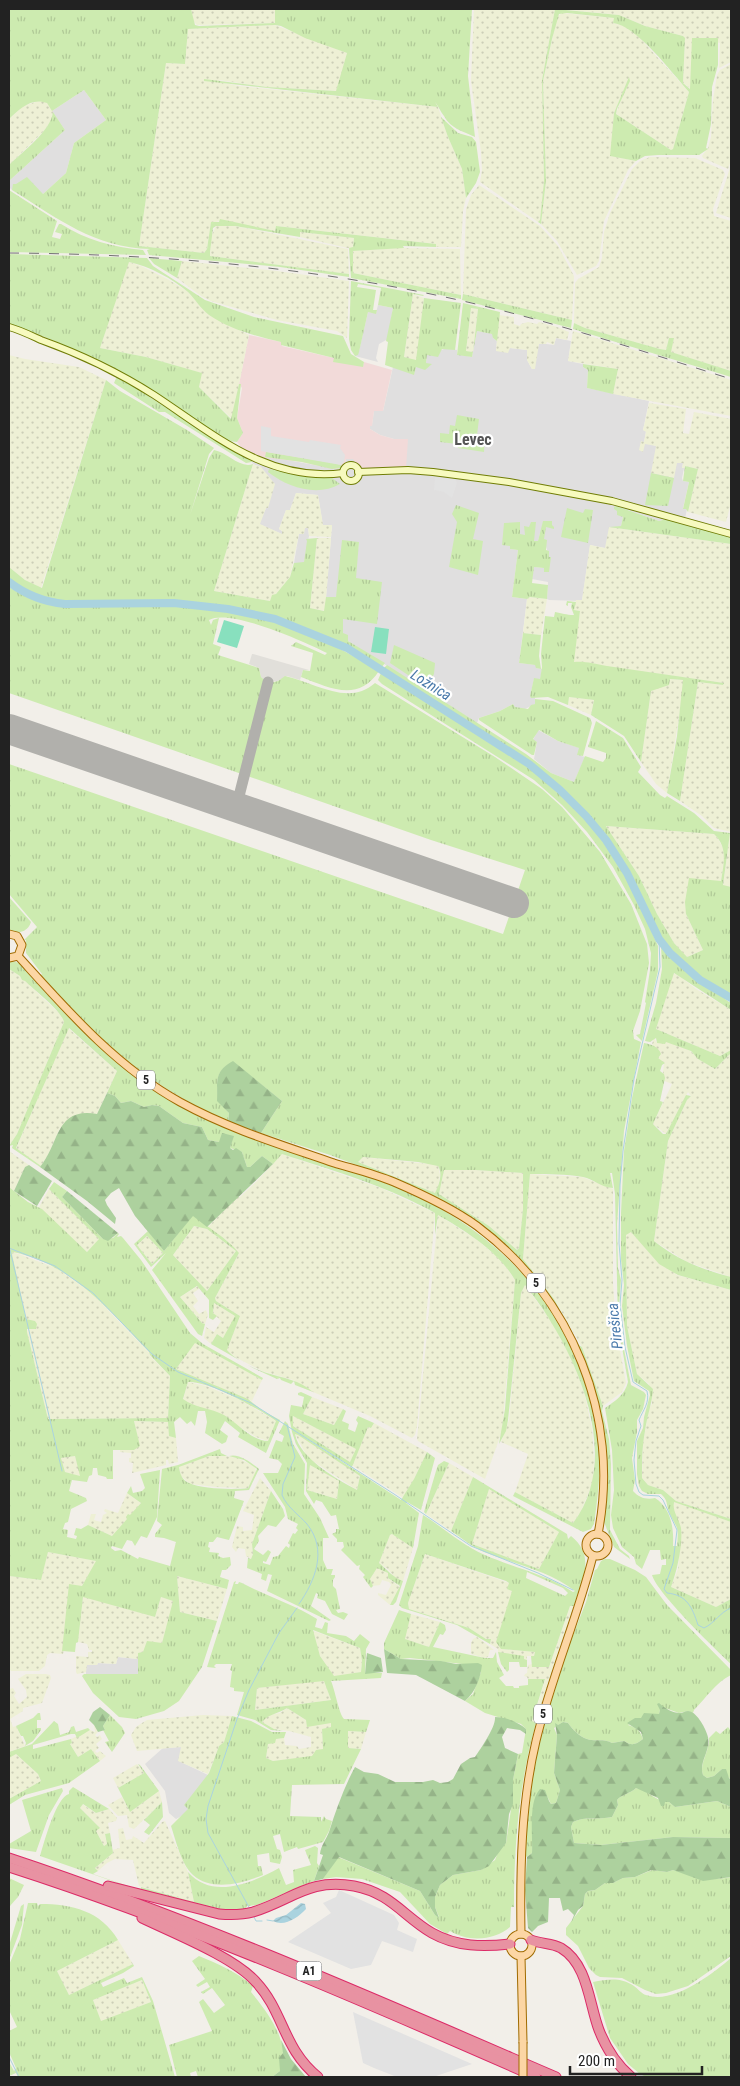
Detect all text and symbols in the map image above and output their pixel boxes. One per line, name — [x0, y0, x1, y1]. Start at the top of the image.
district label: Levec — [454, 430, 492, 449]
water label: Ložnica — [407, 666, 455, 704]
road number: 5 — [137, 1070, 155, 1090]
road number: 5 — [527, 1274, 545, 1292]
water label: Pirešica — [604, 1302, 626, 1350]
road number: 5 — [534, 1705, 552, 1724]
road number: A1 — [296, 1962, 322, 1980]
scale bar — [570, 2044, 702, 2076]
text: 200 m — [578, 2052, 615, 2070]

